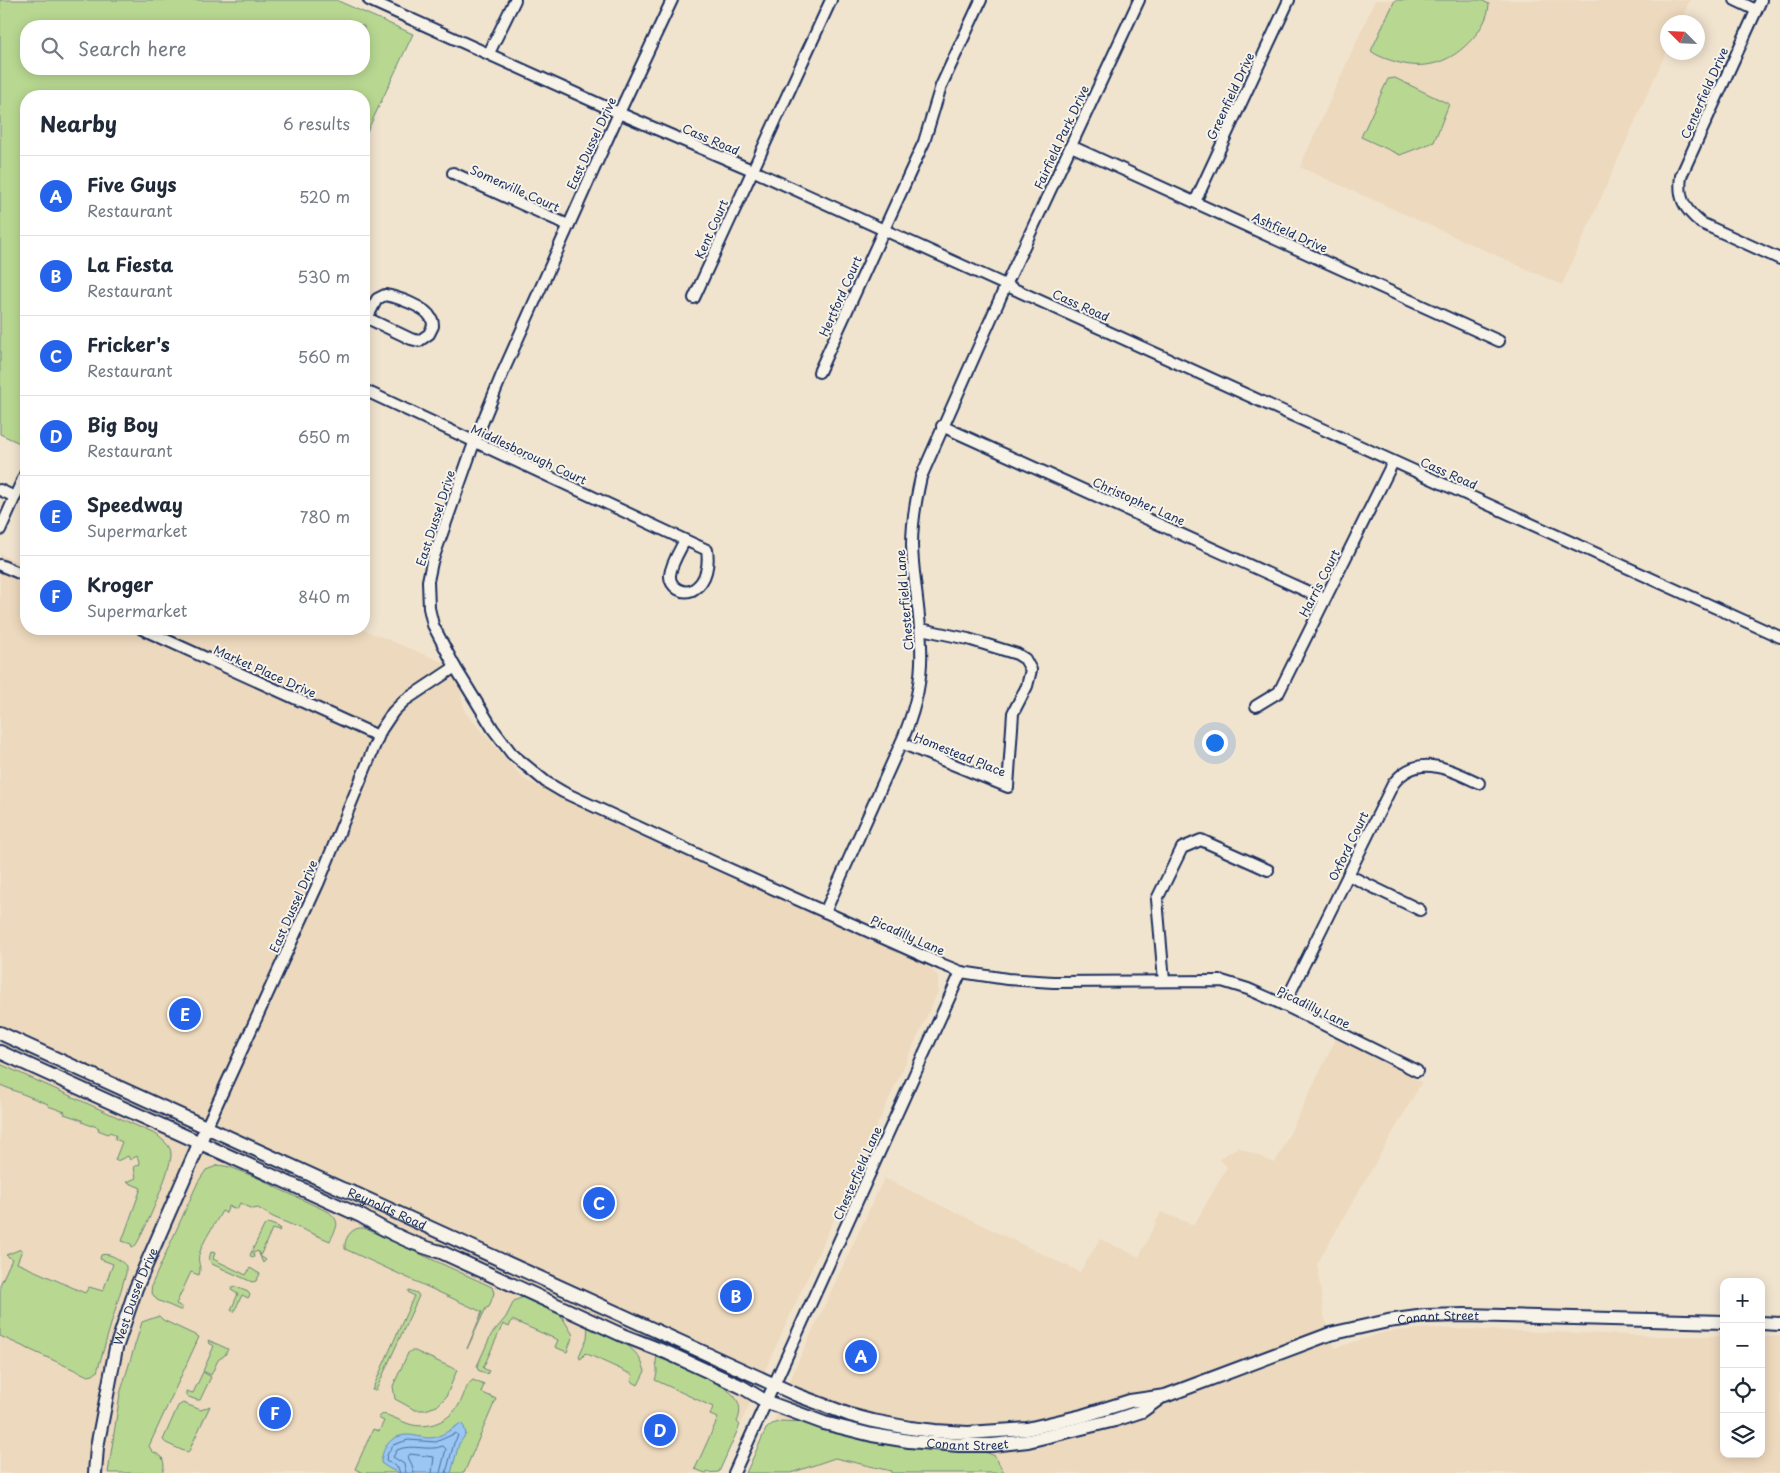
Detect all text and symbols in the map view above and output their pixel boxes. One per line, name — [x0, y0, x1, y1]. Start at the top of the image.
north arrow — [1660, 15, 1705, 60]
search box — [20, 20, 370, 75]
icon: search — [38, 34, 66, 62]
text: Search here — [78, 34, 187, 62]
street label: Centerfield Drive — [1676, 44, 1732, 142]
street label: Greenfield Drive — [1202, 49, 1258, 143]
street label: Fairfield Park Drive — [1029, 82, 1093, 192]
street label: East Dussel Drive — [562, 94, 620, 192]
text: Nearby — [40, 107, 117, 139]
text: 6 results — [283, 111, 350, 135]
street label: Cass Road — [680, 119, 742, 159]
street label: Somerville Court — [467, 160, 563, 216]
text: Five Guys — [87, 170, 177, 198]
text: A — [50, 184, 62, 208]
text: 520 m — [299, 184, 350, 208]
street label: Kent Court — [690, 196, 732, 262]
text: Restaurant — [87, 198, 173, 222]
street label: Ashfield Drive — [1249, 207, 1331, 257]
text: La Fiesta — [87, 250, 173, 278]
street label: Hertford Court — [814, 253, 866, 339]
text: B — [51, 264, 61, 288]
text: 530 m — [297, 264, 350, 288]
text: Restaurant — [87, 278, 173, 302]
street label: Cass Road — [1050, 284, 1112, 326]
text: Fricker's — [87, 330, 170, 358]
text: C — [50, 344, 62, 368]
text: 560 m — [298, 344, 350, 368]
text: Restaurant — [87, 358, 173, 382]
text: Big Boy — [87, 410, 158, 438]
street label: Middlesborough Court — [468, 419, 590, 489]
text: D — [50, 424, 62, 448]
text: 650 m — [298, 424, 350, 448]
text: Restaurant — [87, 438, 173, 462]
street label: Cass Road — [1418, 452, 1480, 494]
street label: East Dussel Drive — [411, 468, 459, 568]
street label: Christopher Lane — [1090, 473, 1188, 529]
text: Speedway — [87, 490, 183, 518]
text: E — [51, 504, 61, 528]
text: 780 m — [300, 504, 350, 528]
text: Supermarket — [87, 518, 187, 542]
street label: Harris Court — [1294, 546, 1344, 620]
street label: Chesterfield Lane — [891, 548, 917, 651]
text: Kroger — [87, 570, 153, 598]
text: F — [51, 584, 61, 608]
text: 840 m — [298, 584, 350, 608]
text: Supermarket — [87, 598, 187, 622]
street label: Market Place Drive — [211, 640, 319, 702]
street label: Homestead Place — [911, 727, 1009, 781]
your location — [1202, 730, 1228, 756]
street label: Oxford Court — [1323, 808, 1373, 884]
street label: East Dussel Drive — [264, 857, 322, 955]
street label: Picadilly Lane — [868, 911, 948, 960]
street label: Picadilly Lane — [1274, 981, 1354, 1033]
pin: E — [169, 995, 201, 1033]
street label: Chesterfield Lane — [828, 1123, 886, 1223]
street label: Reynolds Road — [345, 1183, 429, 1234]
pin: C — [583, 1184, 615, 1222]
street label: West Dussel Drive — [109, 1244, 162, 1348]
pin: B — [720, 1277, 752, 1315]
map controls — [1720, 1278, 1765, 1458]
button: + — [1720, 1278, 1765, 1323]
street label: Conant Street — [1396, 1306, 1479, 1329]
button: − — [1720, 1323, 1765, 1368]
pin: A — [845, 1337, 877, 1375]
button: locate — [1720, 1368, 1765, 1413]
pin: F — [259, 1394, 291, 1432]
pin: D — [644, 1411, 676, 1449]
button: layers — [1720, 1413, 1765, 1458]
street label: Conant Street — [926, 1433, 1010, 1454]

